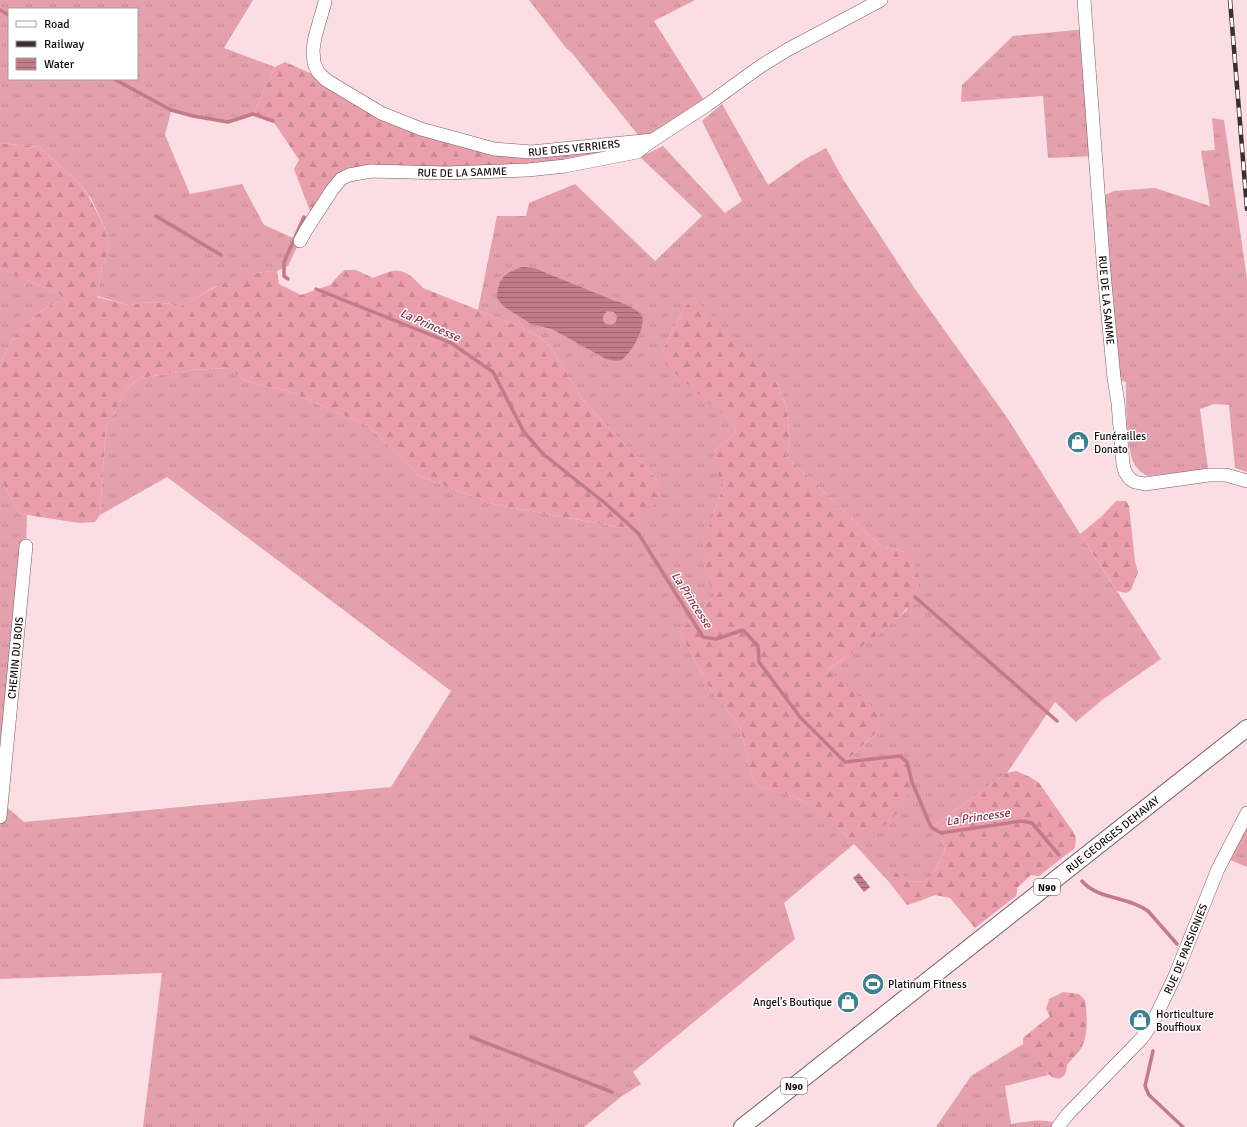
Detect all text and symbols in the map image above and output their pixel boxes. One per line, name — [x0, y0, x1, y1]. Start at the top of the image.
legend — [8, 8, 138, 80]
text: Road — [44, 17, 70, 32]
text: Railway — [44, 37, 84, 52]
text: Water — [44, 57, 75, 72]
street label: RUE DES VERRIERS — [527, 137, 621, 159]
street label: RUE DE LA SAMME — [417, 165, 507, 180]
street label: RUE DE LA SAMME — [1096, 255, 1117, 346]
water label: La Princesse — [398, 306, 463, 346]
shop icon: Funérailles Donato — [1065, 429, 1091, 455]
place label: Funérailles Donato — [1094, 430, 1146, 456]
water label: La Princesse — [668, 569, 716, 632]
street label: CHEMIN DU BOIS — [5, 616, 26, 699]
street label: RUE GEORGES DEHAVAY — [1063, 794, 1162, 876]
water label: La Princesse — [945, 805, 1012, 829]
road number: N90 — [1034, 879, 1060, 895]
street label: RUE DE PARSIGNIES — [1161, 902, 1210, 996]
sports icon: Platinum Fitness — [860, 971, 886, 997]
place label: Platinum Fitness — [888, 978, 967, 991]
shop icon: Angel's Boutique — [835, 989, 861, 1015]
place label: Angel's Boutique — [753, 996, 832, 1009]
shop icon: Horticulture Bouffioux — [1127, 1007, 1153, 1033]
place label: Horticulture Bouffioux — [1156, 1008, 1214, 1034]
road number: N90 — [781, 1078, 807, 1094]

